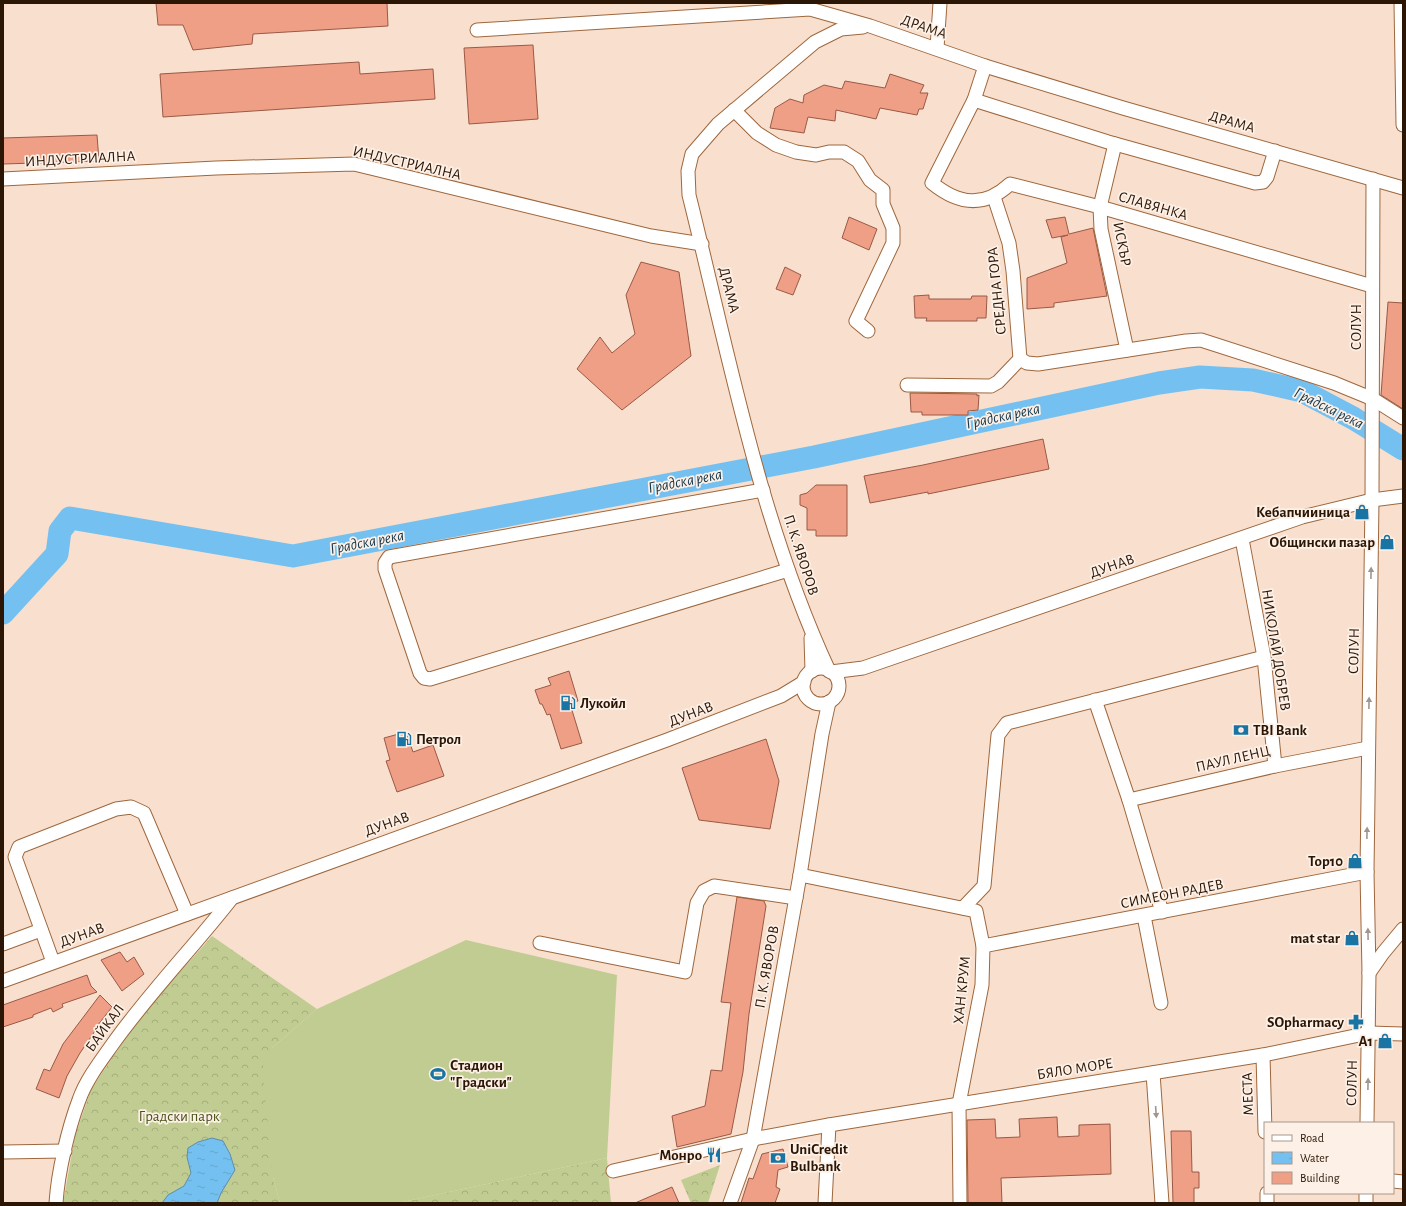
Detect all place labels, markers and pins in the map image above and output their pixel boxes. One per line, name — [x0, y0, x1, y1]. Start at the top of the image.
shop icon: Кебапчииница — [1353, 503, 1371, 521]
place label: Кебапчииница — [1256, 505, 1350, 520]
shop icon: Общински пазар — [1378, 533, 1396, 551]
place label: Общински пазар — [1269, 535, 1375, 550]
fuel station icon: Лукойл — [559, 694, 577, 712]
place label: Лукойл — [580, 696, 626, 711]
bank icon: TBI Bank — [1232, 721, 1250, 739]
place label: TBI Bank — [1253, 723, 1308, 738]
fuel station icon: Петрол — [395, 730, 413, 748]
place label: Петрол — [416, 732, 461, 747]
shop icon: Top10 — [1346, 852, 1364, 870]
place label: Top10 — [1308, 854, 1343, 869]
shop icon: mat star — [1343, 929, 1361, 947]
place label: mat star — [1290, 931, 1341, 946]
pharmacy icon: SOpharmacy — [1347, 1013, 1365, 1031]
place label: SOpharmacy — [1267, 1015, 1344, 1030]
shop icon: A1 — [1376, 1032, 1394, 1050]
place label: A1 — [1359, 1034, 1373, 1049]
place label: Стадион "Градски" — [450, 1058, 512, 1090]
sports icon: Стадион "Градски" — [429, 1065, 447, 1083]
place label: UniCredit Bulbank — [790, 1142, 848, 1174]
restaurant icon: Монро — [705, 1146, 723, 1164]
place label: Монро — [659, 1148, 702, 1163]
bank icon: UniCredit Bulbank — [769, 1149, 787, 1167]

